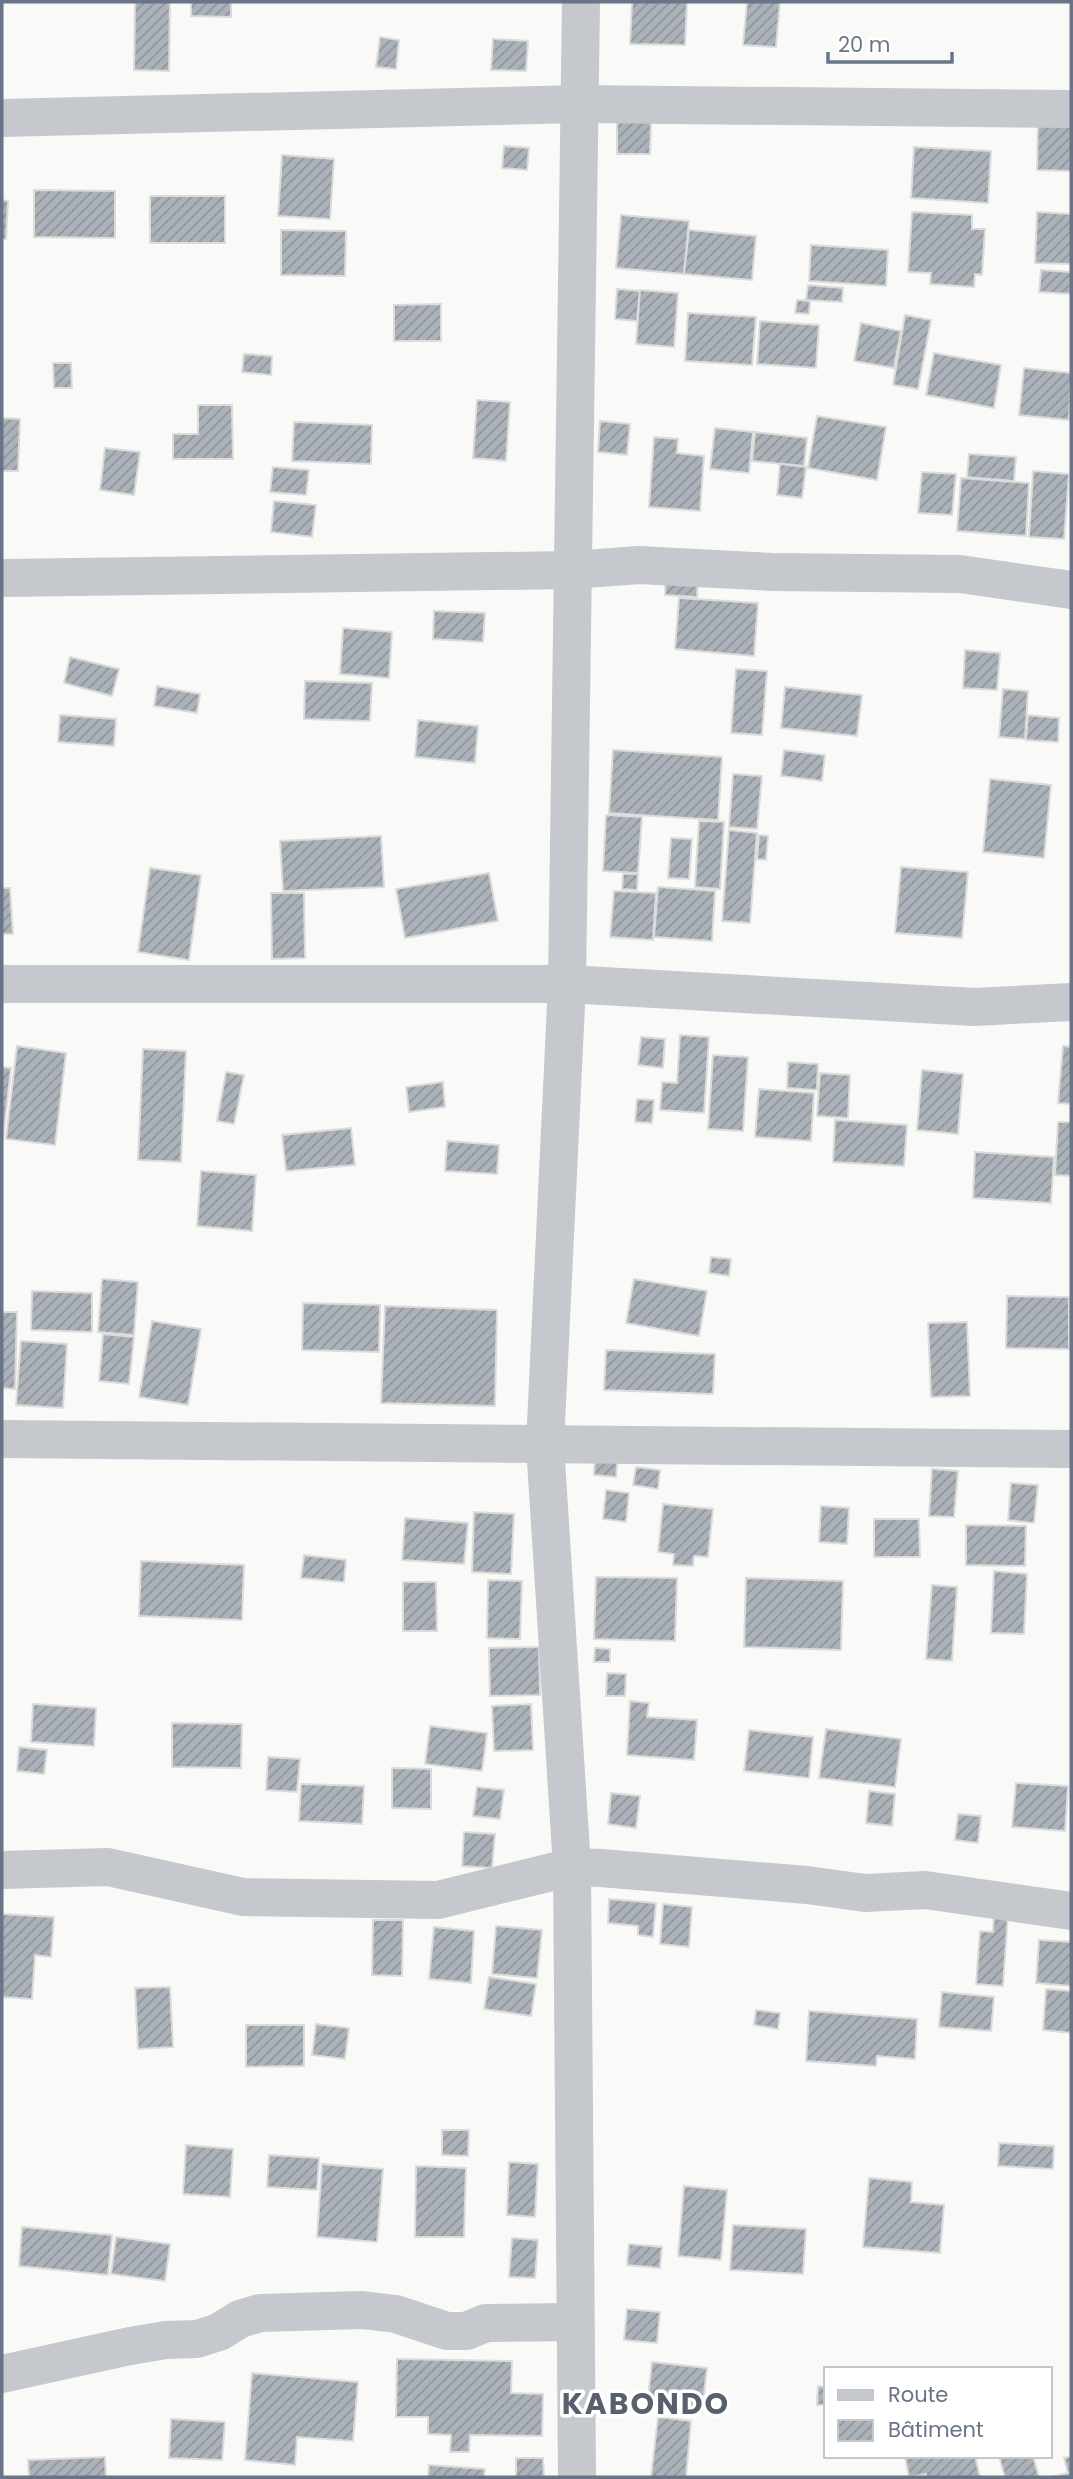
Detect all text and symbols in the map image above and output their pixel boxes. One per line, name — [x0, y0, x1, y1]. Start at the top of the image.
scale bar — [828, 21, 952, 65]
text: 20 m — [838, 30, 891, 59]
legend — [824, 2367, 1052, 2458]
text: Route — [888, 2380, 948, 2409]
district label: KABONDO — [562, 2382, 730, 2425]
text: Bâtiment — [888, 2415, 984, 2444]

